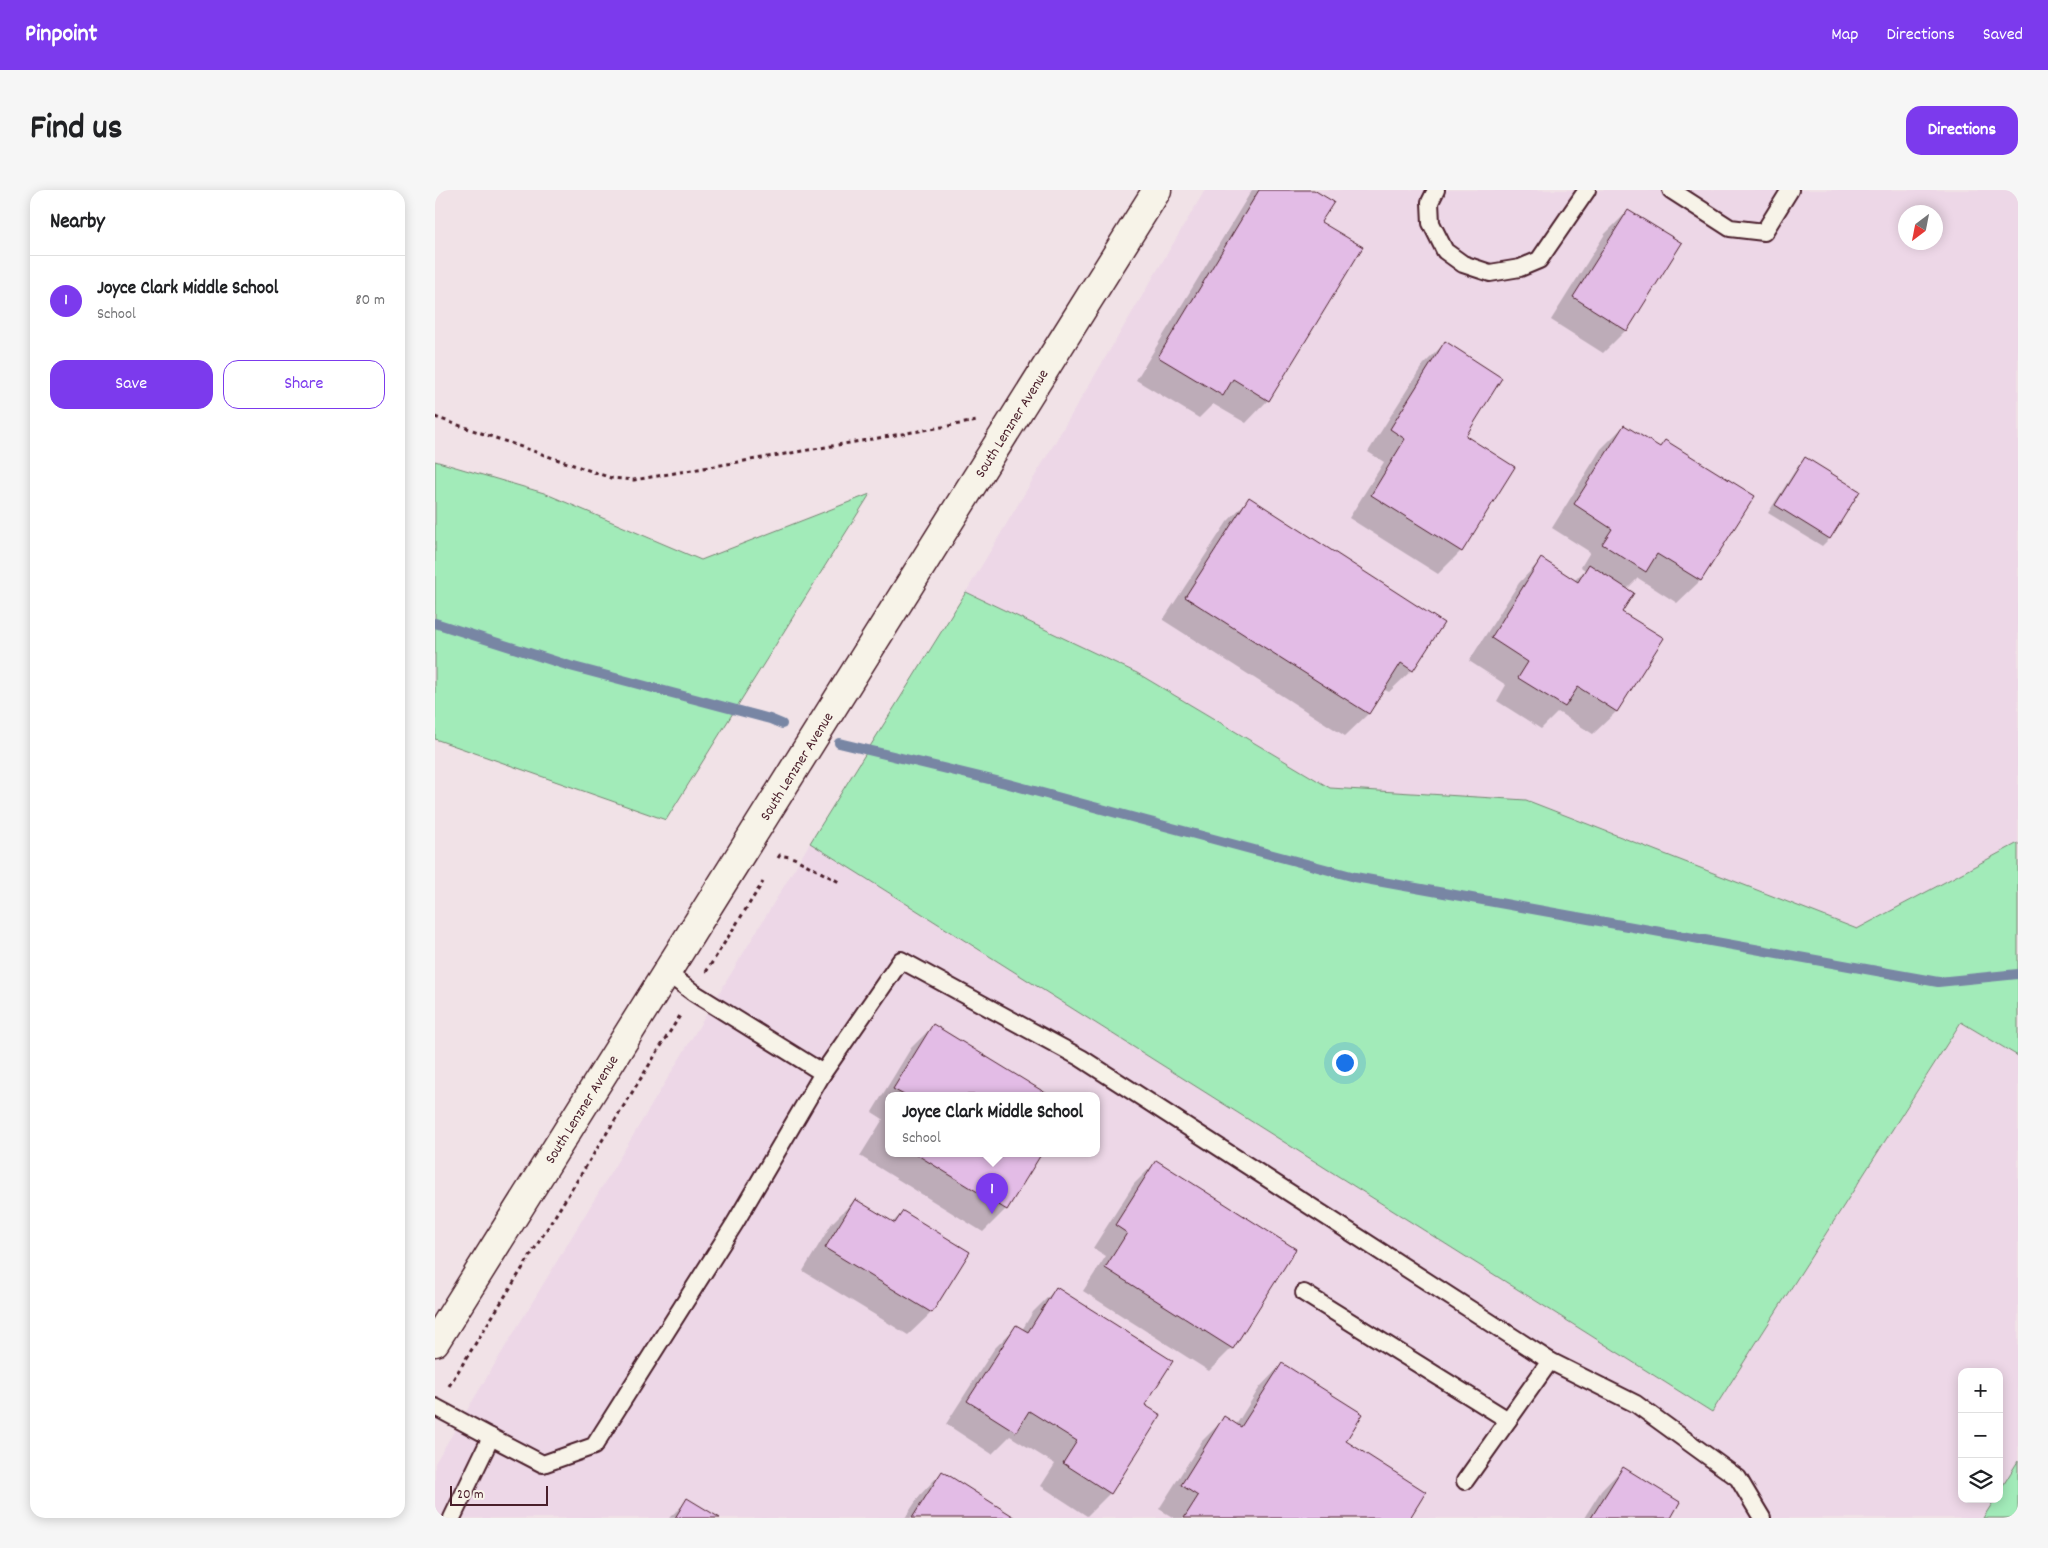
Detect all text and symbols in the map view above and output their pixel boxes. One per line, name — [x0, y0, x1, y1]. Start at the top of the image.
text: Pinpoint — [25, 18, 97, 52]
text: Map — [1831, 23, 1858, 48]
text: Directions — [1886, 23, 1955, 48]
text: Saved — [1983, 23, 2023, 48]
text: Find us — [30, 105, 122, 155]
button: Directions — [1906, 106, 2018, 155]
north arrow — [1898, 205, 1943, 250]
text: Nearby — [50, 208, 105, 238]
text: Joyce Clark Middle School — [97, 276, 278, 303]
text: 1 — [64, 289, 68, 312]
text: 80 m — [355, 289, 385, 312]
text: School — [97, 303, 136, 326]
button: Save — [50, 360, 213, 409]
button: Share — [223, 360, 385, 409]
street label: South Lenzner Avenue — [970, 365, 1055, 483]
street label: South Lenzner Avenue — [755, 708, 840, 826]
your location — [1332, 1050, 1358, 1076]
street label: South Lenzner Avenue — [540, 1051, 625, 1169]
popup — [885, 1092, 1100, 1157]
text: Joyce Clark Middle School — [902, 1100, 1083, 1127]
text: School — [902, 1127, 941, 1150]
pin: 1 — [976, 1173, 1008, 1214]
map controls — [1958, 1368, 2003, 1503]
button: + — [1958, 1368, 2003, 1413]
button: − — [1958, 1413, 2003, 1458]
button: layers — [1958, 1458, 2003, 1503]
scale bar — [450, 1483, 547, 1506]
text: 20 m — [457, 1485, 484, 1505]

